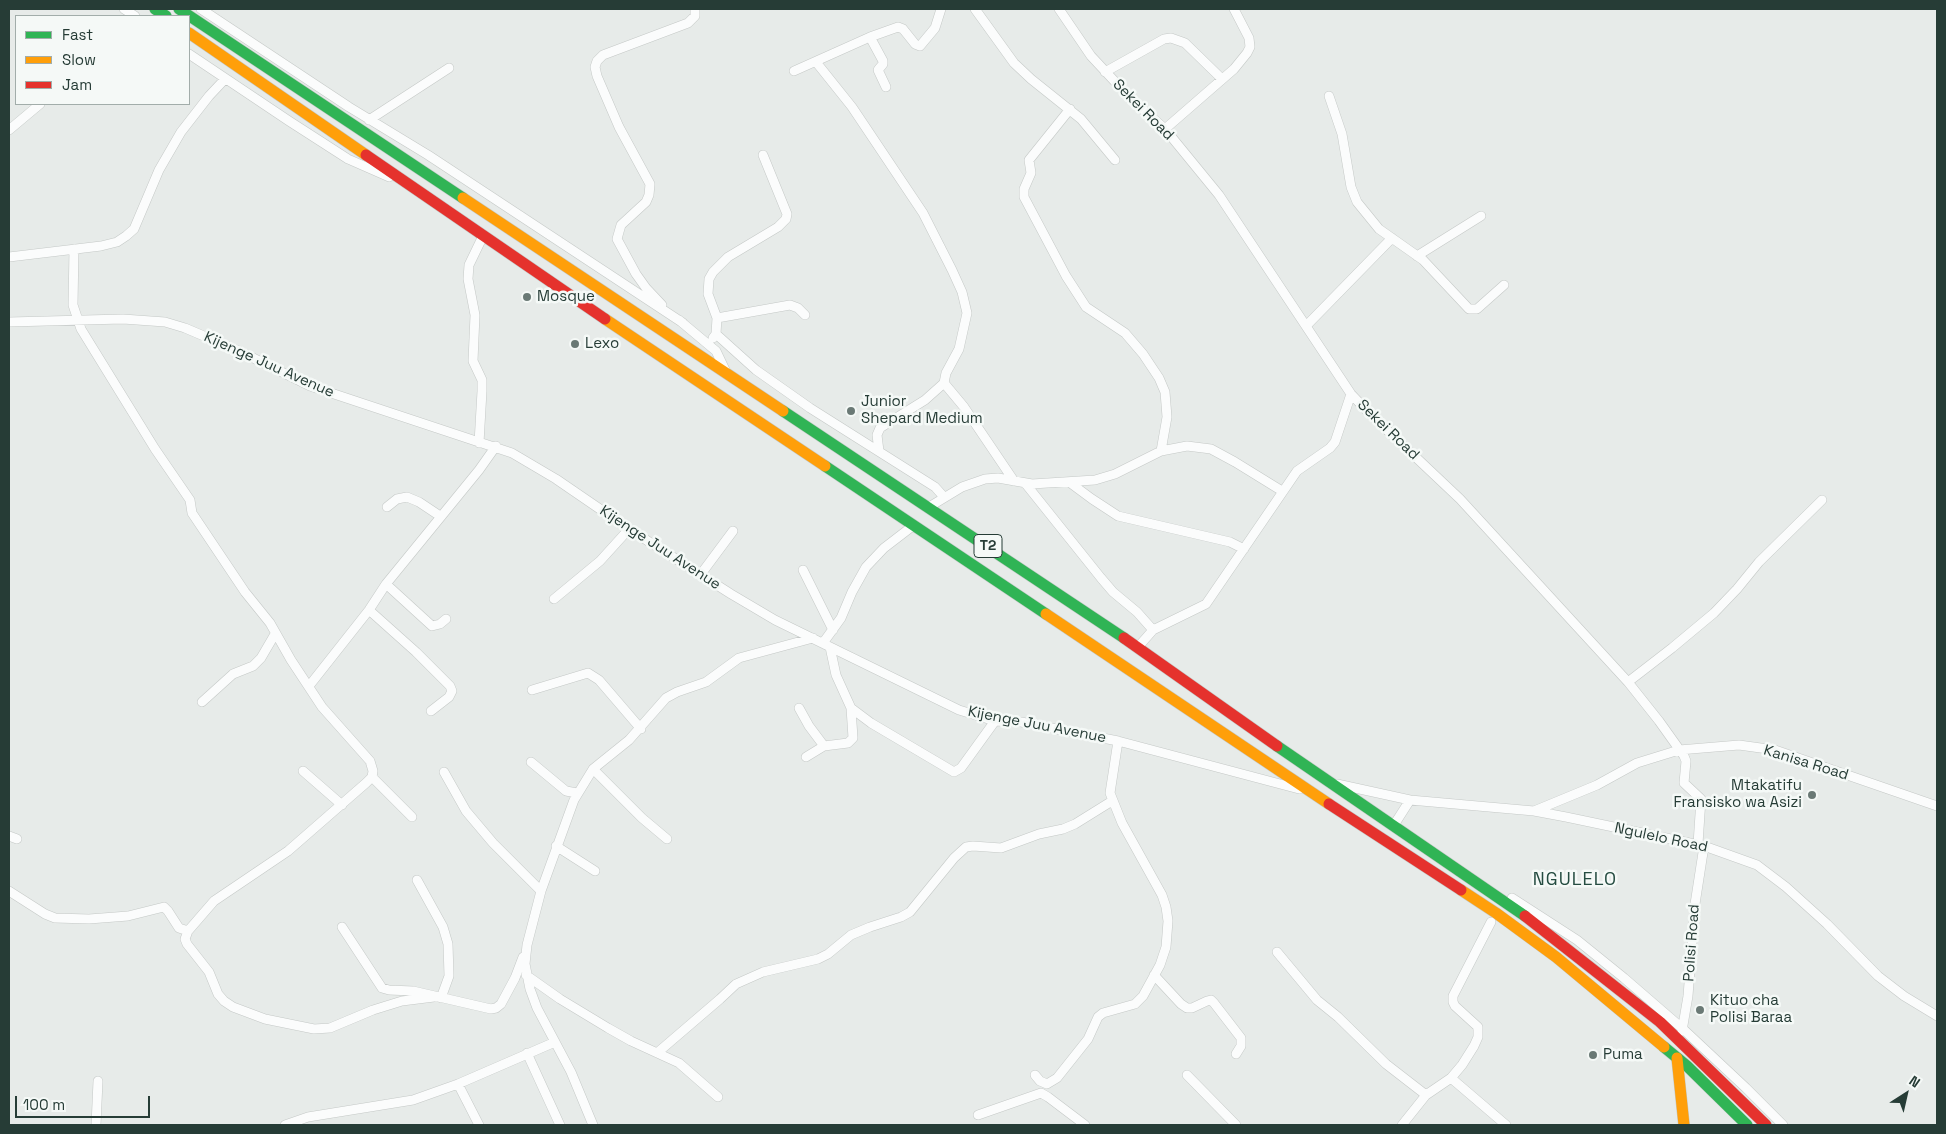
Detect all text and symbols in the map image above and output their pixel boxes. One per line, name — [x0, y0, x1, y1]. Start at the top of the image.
legend — [15, 15, 190, 105]
text: Fast — [62, 25, 93, 44]
text: Slow — [62, 50, 96, 69]
text: Jam — [62, 75, 92, 94]
street label: Sekei Road — [1109, 76, 1177, 144]
place label: Mosque — [537, 288, 595, 306]
marker: Mosque — [521, 291, 533, 303]
street label: Kijenge Juu Avenue — [201, 328, 337, 402]
place label: Lexo — [585, 335, 619, 353]
marker: Lexo — [569, 338, 581, 350]
place label: Junior Shepard Medium — [861, 393, 983, 428]
street label: Sekei Road — [1353, 396, 1423, 464]
marker: Junior Shepard Medium — [845, 405, 857, 417]
street label: Kijenge Juu Avenue — [596, 502, 724, 594]
road number: T2 — [974, 534, 1002, 558]
street label: Kijenge Juu Avenue — [966, 703, 1108, 747]
street label: Kanisa Road — [1761, 742, 1851, 784]
place label: Mtakatifu Fransisko wa Asizi — [1674, 777, 1802, 812]
marker: Mtakatifu Fransisko wa Asizi — [1806, 789, 1818, 801]
street label: Ngulelo Road — [1613, 819, 1709, 857]
district label: NGULELO — [1532, 869, 1618, 891]
street label: Polisi Road — [1680, 904, 1704, 982]
place label: Kituo cha Polisi Baraa — [1710, 992, 1792, 1027]
marker: Kituo cha Polisi Baraa — [1694, 1004, 1706, 1016]
place label: Puma — [1603, 1046, 1643, 1064]
marker: Puma — [1587, 1049, 1599, 1061]
north arrow — [1881, 1069, 1931, 1119]
text: N — [1906, 1072, 1924, 1092]
scale bar — [18, 1086, 152, 1118]
text: 100 m — [23, 1095, 65, 1114]

